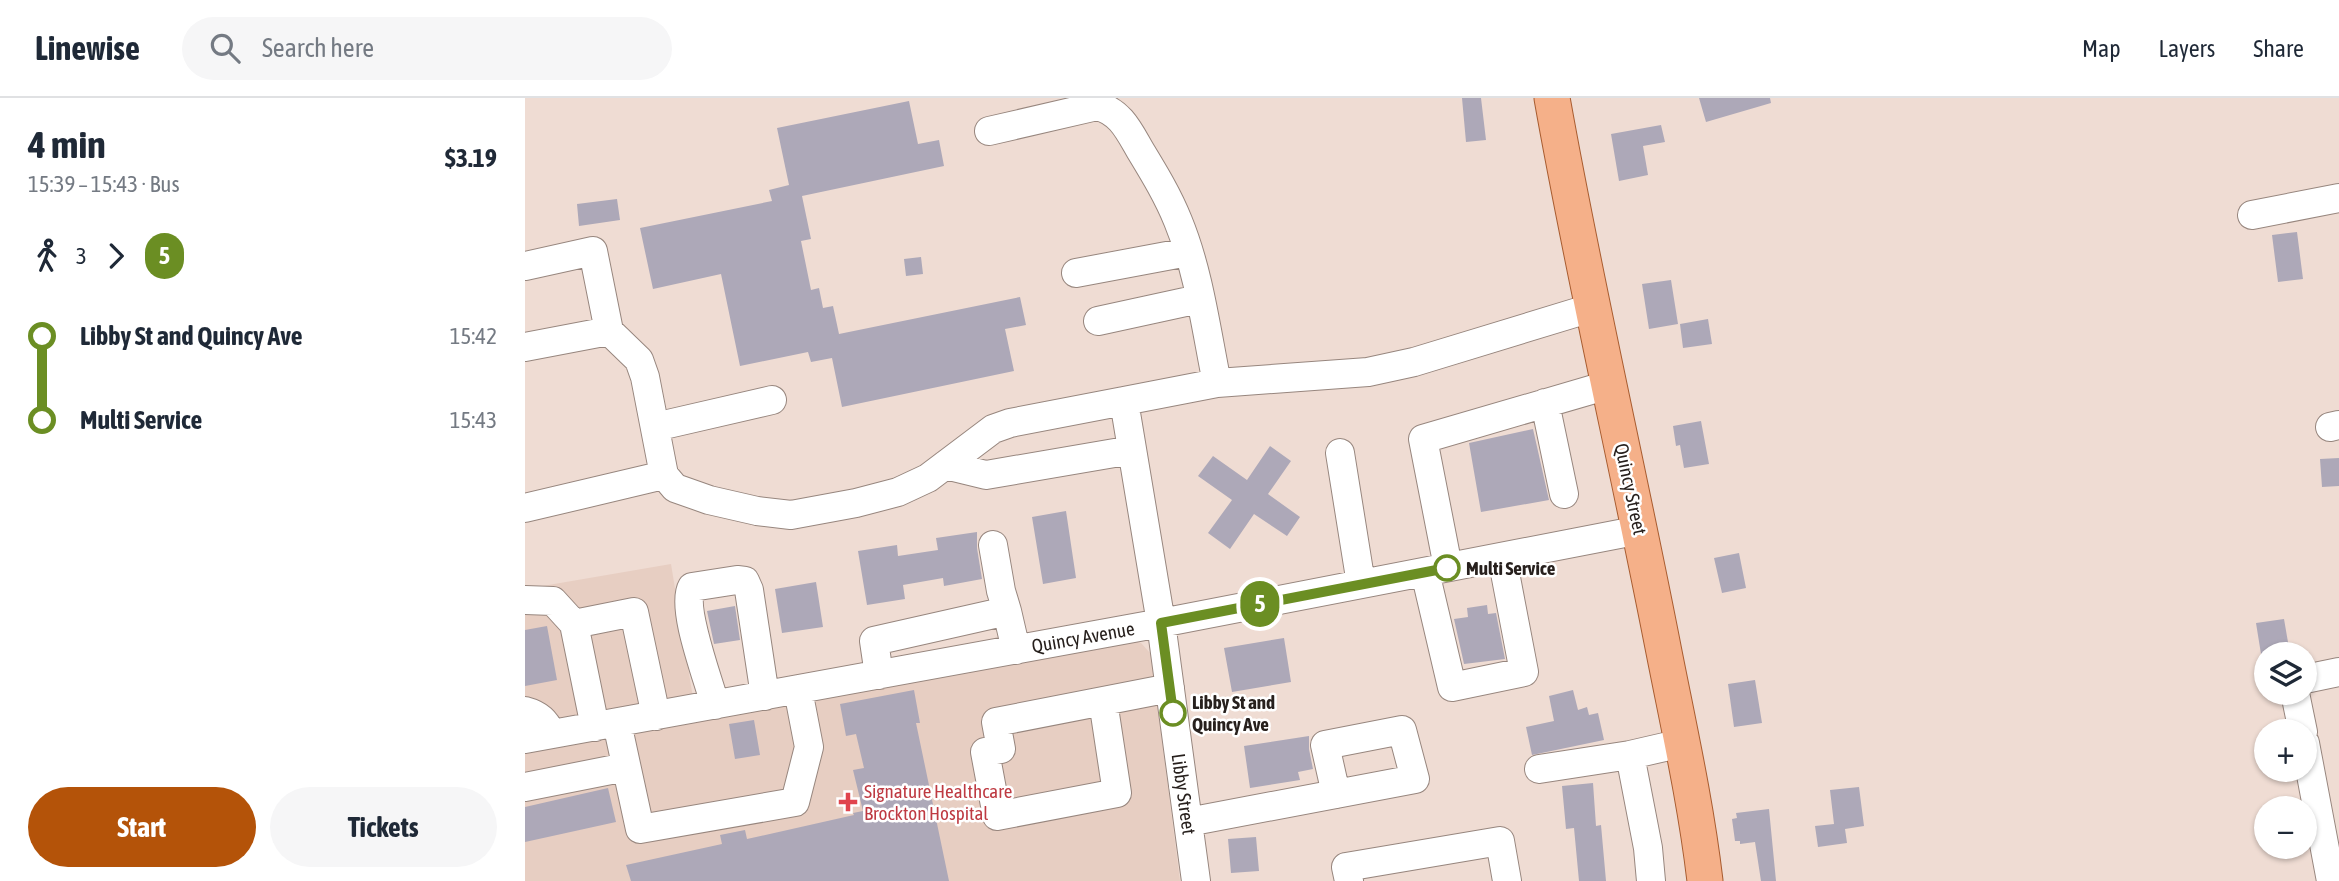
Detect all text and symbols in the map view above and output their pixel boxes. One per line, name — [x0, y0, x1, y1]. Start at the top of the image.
search box — [182, 17, 672, 80]
text: Linewise — [35, 29, 140, 67]
icon: search — [206, 29, 244, 67]
text: Search here — [262, 33, 374, 63]
text: Map — [2082, 35, 2121, 62]
text: Layers — [2159, 35, 2215, 62]
text: Share — [2253, 35, 2304, 62]
text: 4 min — [28, 123, 106, 166]
text: $3.19 — [445, 143, 497, 173]
text: 15:39 – 15:43 · Bus — [28, 171, 180, 197]
icon: walk — [28, 237, 66, 275]
icon: forward — [97, 237, 135, 275]
text: 5 — [159, 242, 170, 269]
text: 3 — [76, 243, 87, 269]
text: Libby St and Quincy Ave — [80, 321, 302, 351]
text: 15:42 — [450, 323, 497, 349]
text: Multi Service — [80, 405, 202, 435]
text: 15:43 — [450, 407, 497, 433]
street label: Quincy Street — [1611, 441, 1651, 537]
marker: Multi Service — [1434, 555, 1460, 581]
place label: Multi Service — [1466, 557, 1556, 579]
line badge: 5 — [1237, 581, 1283, 627]
text: 5 — [1254, 590, 1266, 617]
street label: Quincy Avenue — [1030, 617, 1136, 657]
map controls — [2254, 642, 2317, 859]
button: layers — [2254, 642, 2317, 705]
place label: Libby St and Quincy Ave — [1192, 691, 1275, 735]
marker: Libby St and Quincy Ave — [1160, 700, 1186, 726]
button: + — [2254, 719, 2317, 782]
street label: Libby Street — [1167, 752, 1201, 836]
place label: Signature Healthcare Brockton Hospital — [864, 780, 1012, 824]
button: Start — [28, 787, 256, 867]
button: Tickets — [270, 787, 497, 867]
marker: Signature Healthcare Brockton Hospital — [838, 792, 858, 812]
button: − — [2254, 796, 2317, 859]

